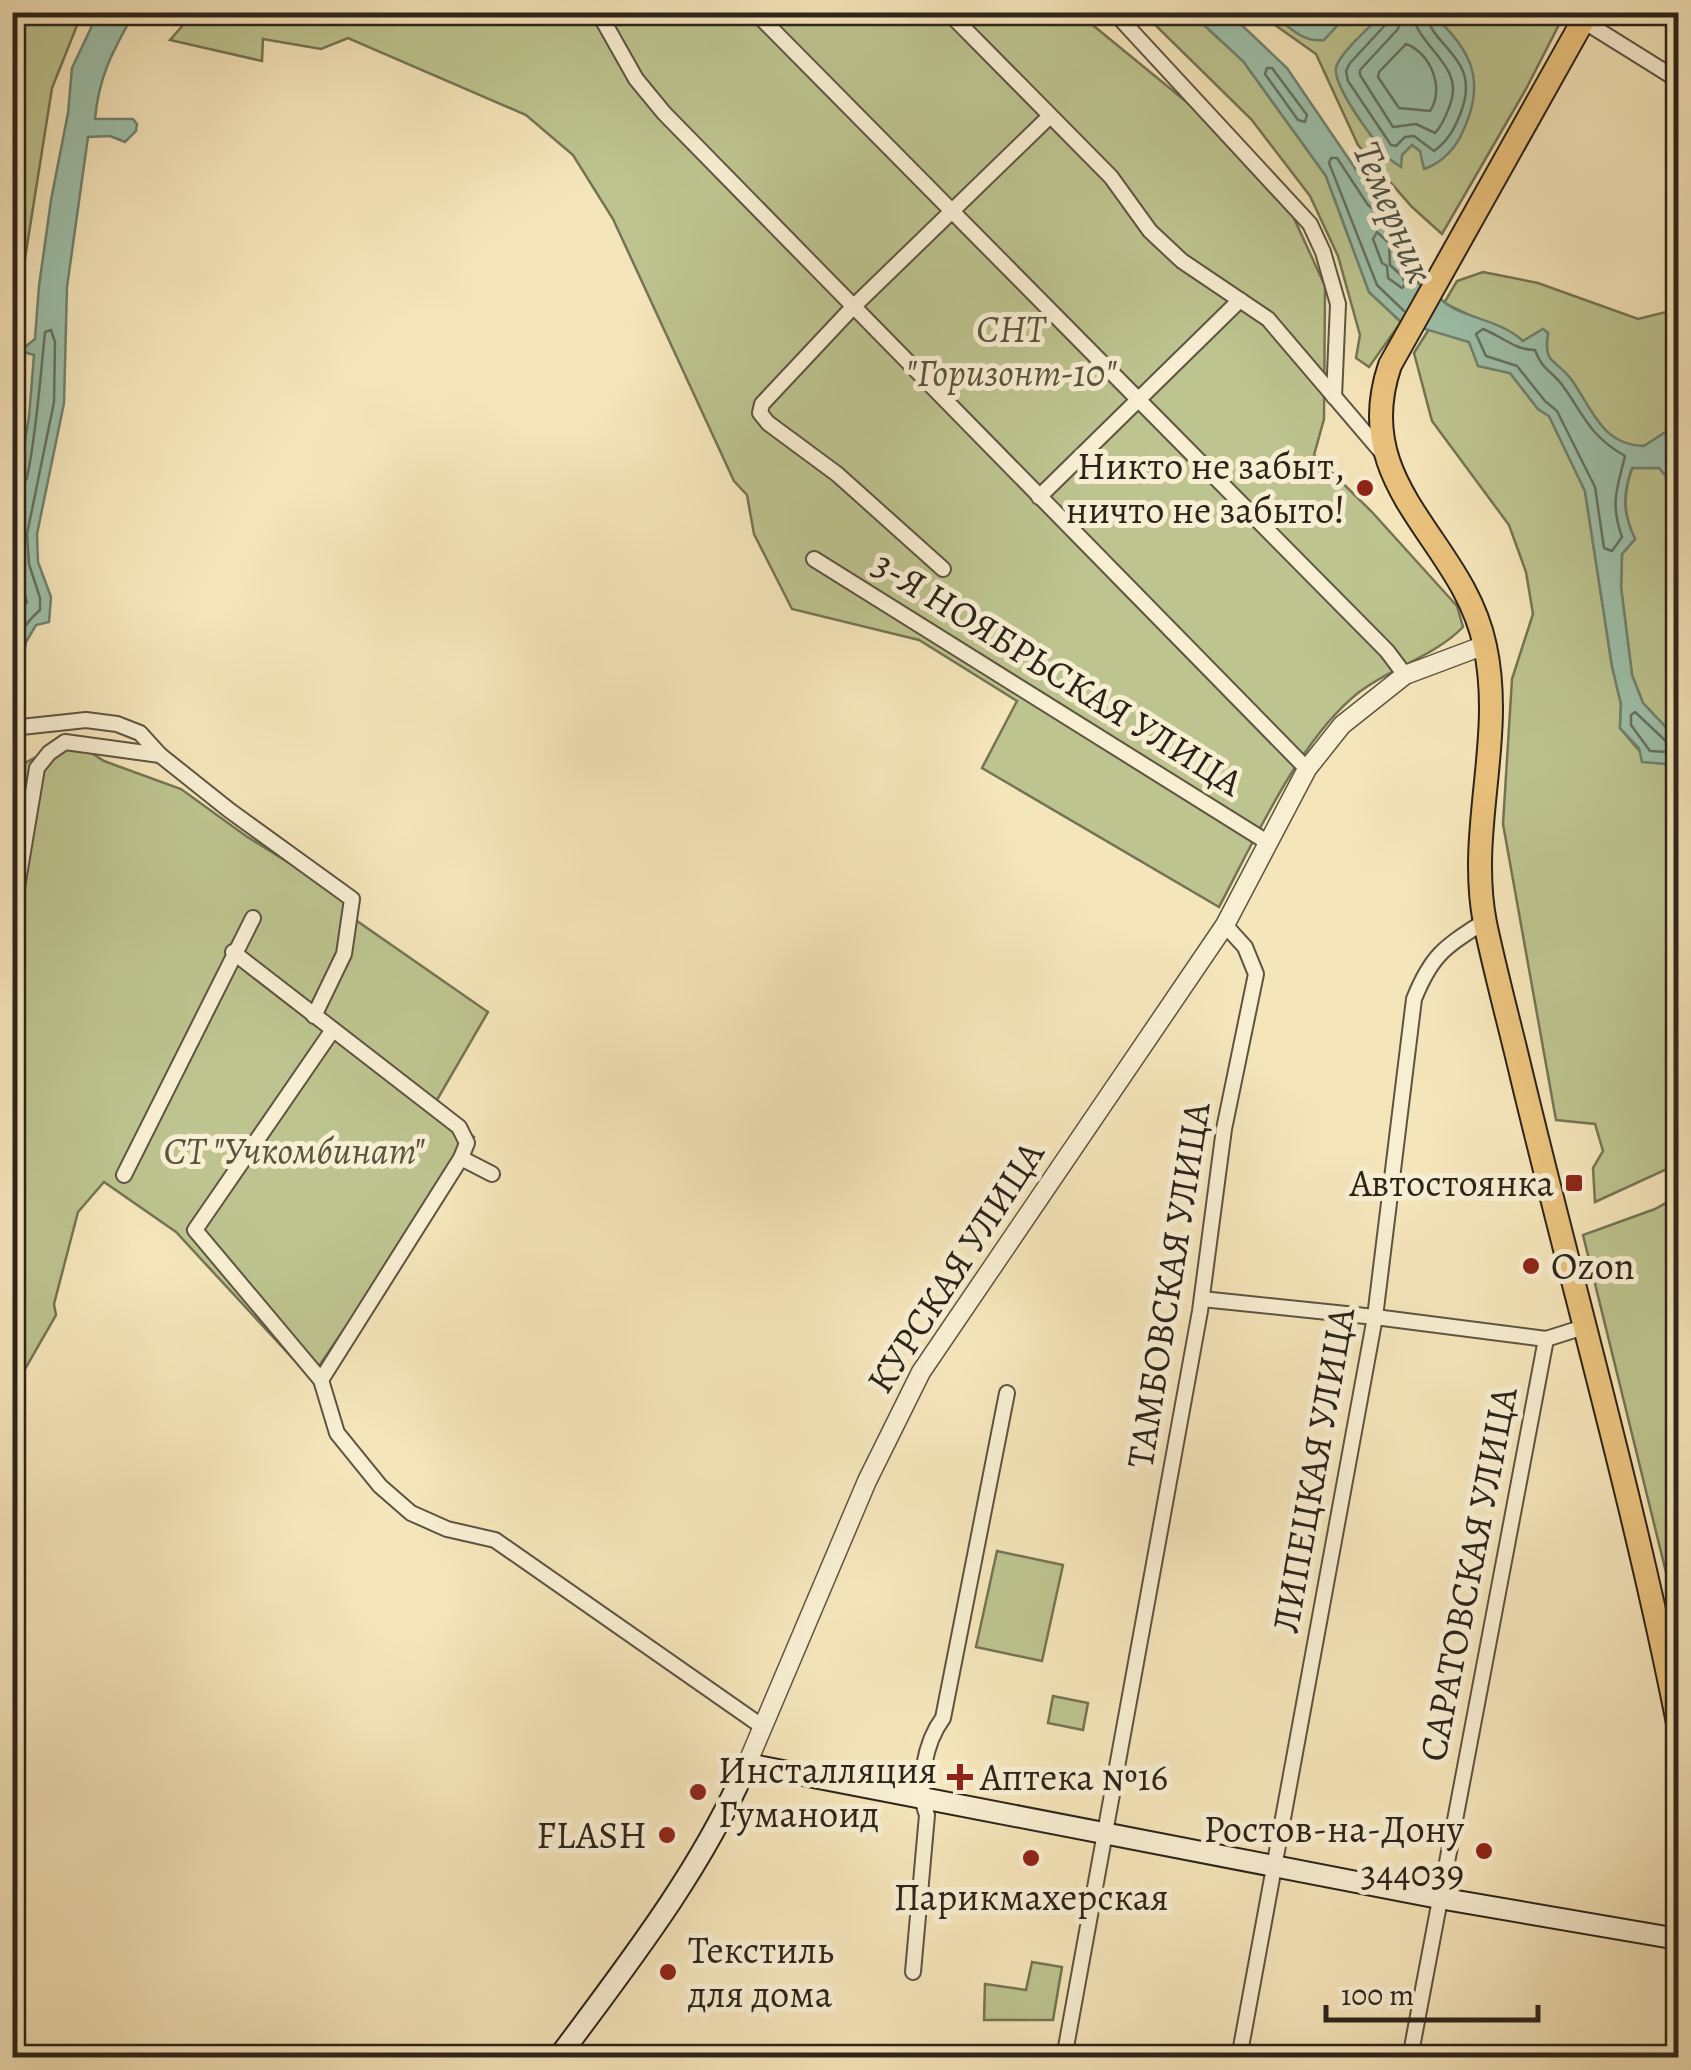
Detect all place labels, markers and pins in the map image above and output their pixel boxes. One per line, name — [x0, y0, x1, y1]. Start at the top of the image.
place label: Никто не забыт, ничто не забыто! — [1066, 440, 1345, 536]
marker: Никто не забыт, ничто не забыто! — [1354, 477, 1376, 499]
place label: Автостоянка — [1349, 1157, 1554, 1209]
marker: Автостоянка — [1563, 1172, 1585, 1194]
place label: Ozon — [1551, 1240, 1635, 1292]
marker: Ozon — [1520, 1255, 1542, 1277]
place label: Инсталляция Гуманоид — [718, 1744, 937, 1840]
place label: Аптека №16 — [979, 1751, 1168, 1803]
marker: Аптека №16 — [949, 1766, 971, 1788]
marker: Инсталляция Гуманоид — [687, 1781, 709, 1803]
place label: Ростов-на-Дону 344039 — [1204, 1803, 1465, 1899]
place label: FLASH — [536, 1809, 647, 1861]
marker: FLASH — [656, 1824, 678, 1846]
marker: Ростов-на-Дону 344039 — [1473, 1840, 1495, 1862]
marker: Парикмахерская — [1020, 1847, 1042, 1869]
place label: Парикмахерская — [893, 1871, 1169, 1923]
place label: Текстиль для дома — [687, 1924, 834, 2020]
marker: Текстиль для дома — [657, 1961, 679, 1983]

